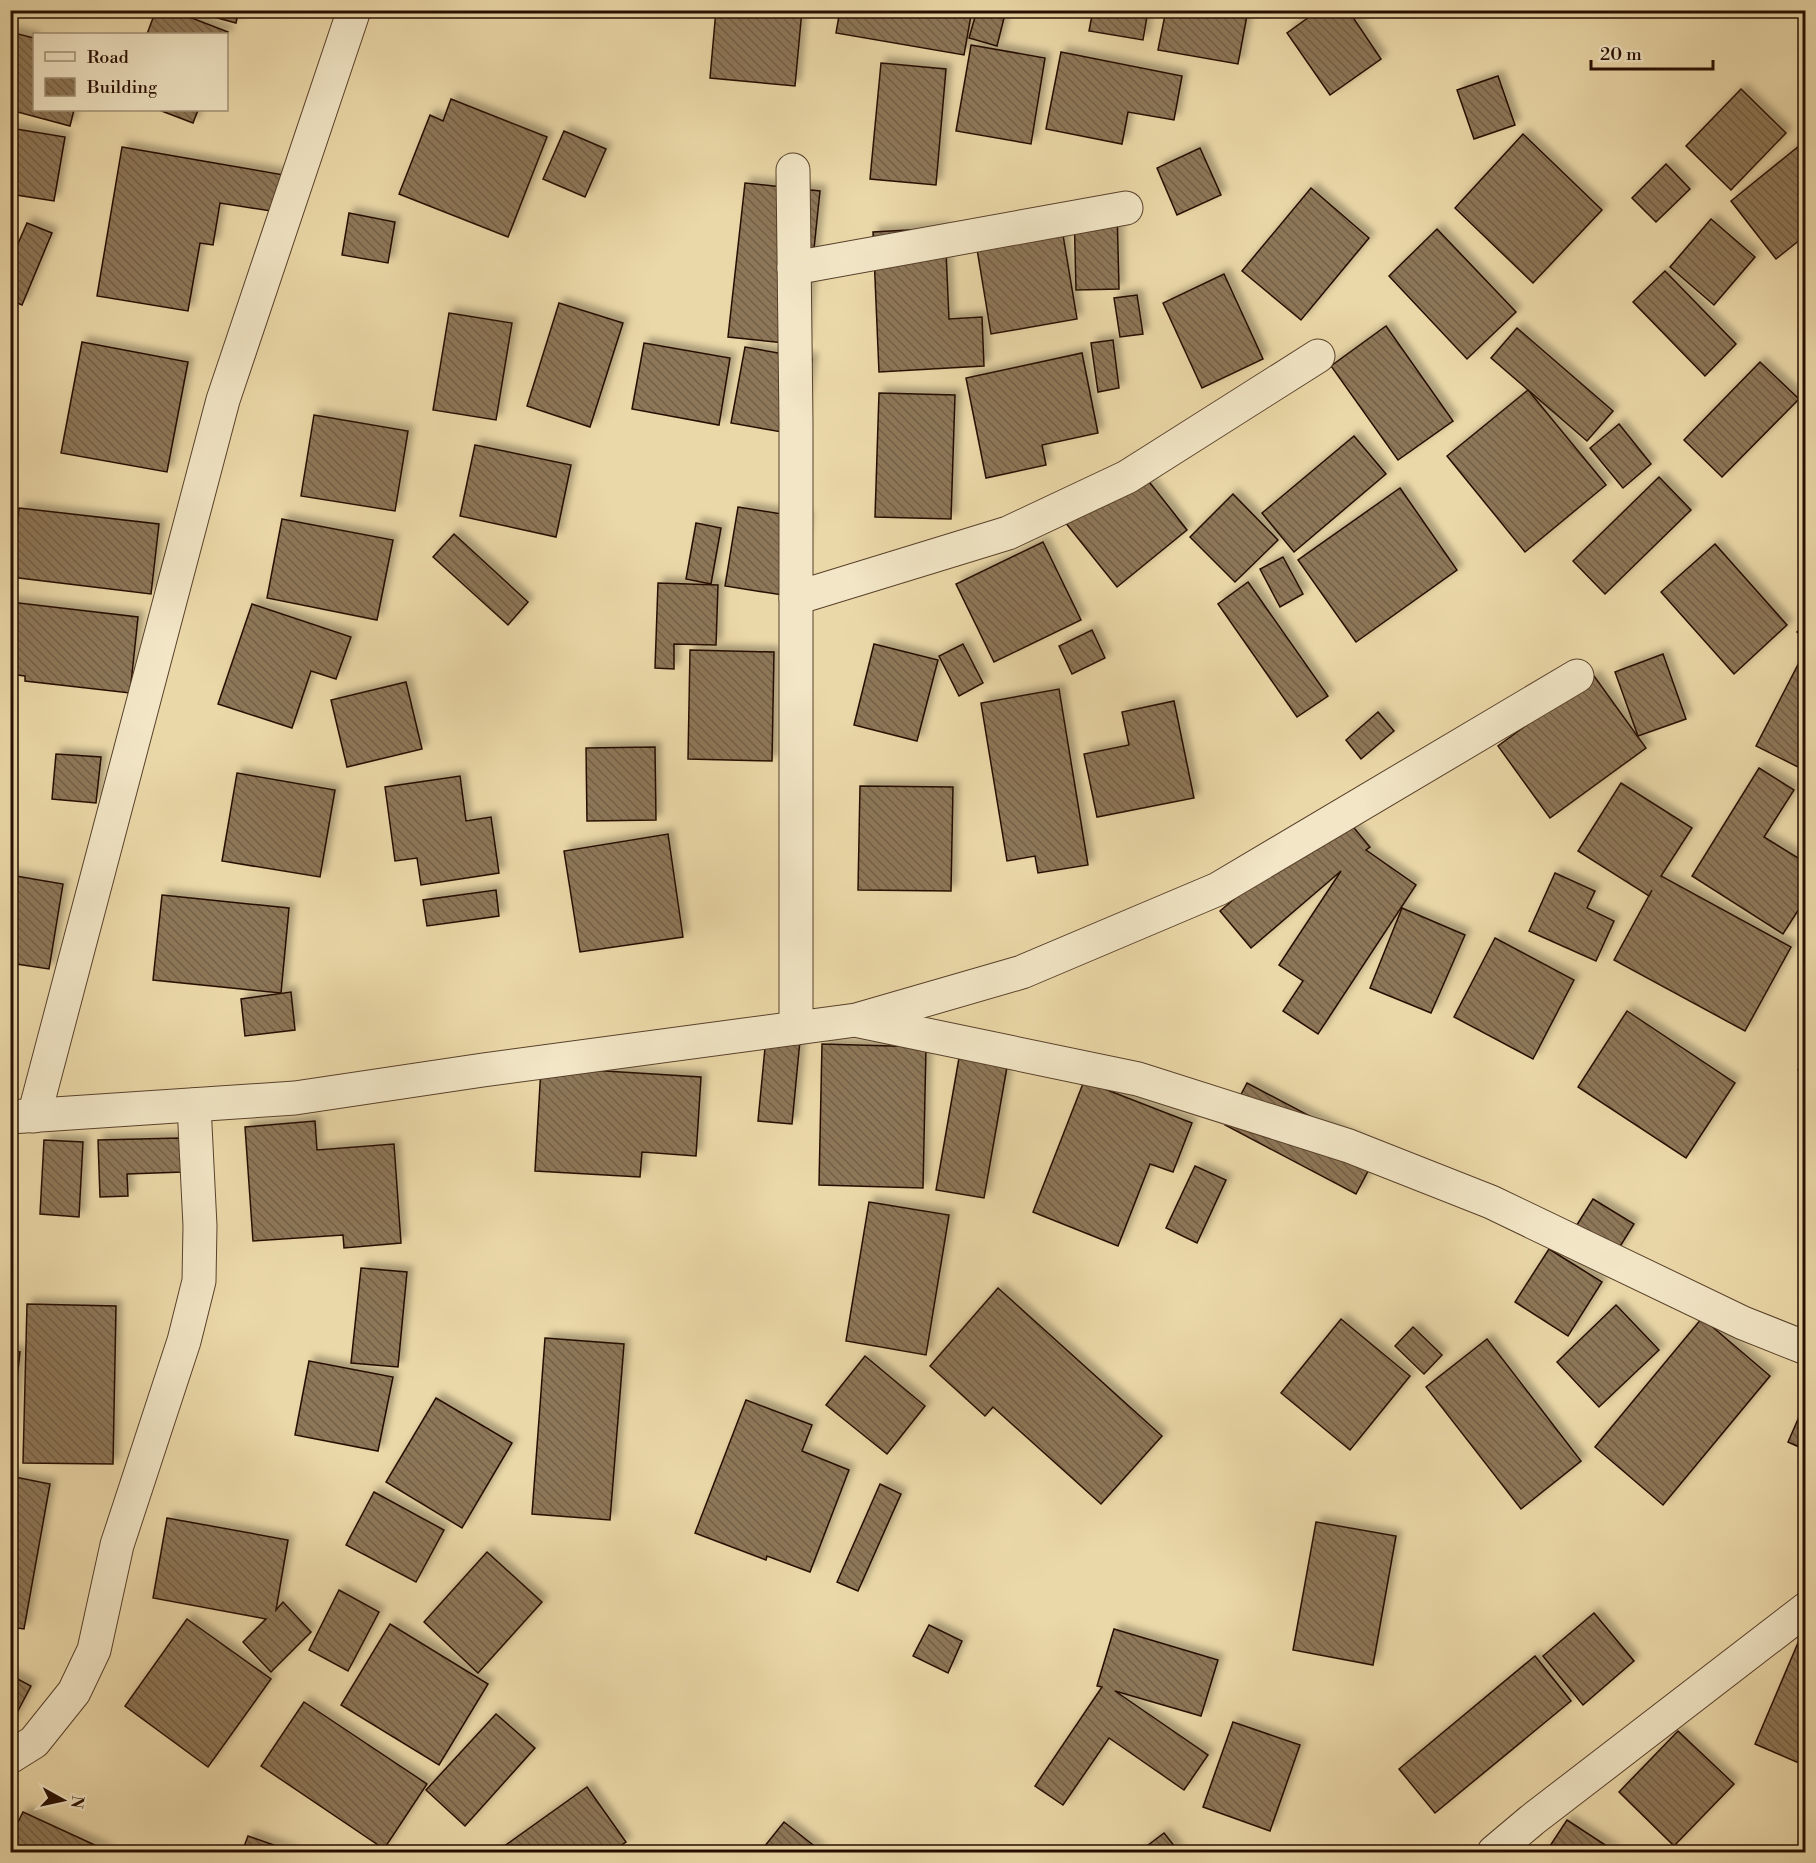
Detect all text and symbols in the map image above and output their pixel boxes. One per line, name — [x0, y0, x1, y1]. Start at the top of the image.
legend — [33, 33, 228, 111]
scale bar — [1591, 33, 1712, 71]
text: 20 m — [1600, 43, 1642, 66]
text: Road — [87, 46, 130, 69]
text: Building — [86, 76, 158, 99]
north arrow — [33, 1770, 93, 1830]
text: N — [66, 1794, 88, 1810]

